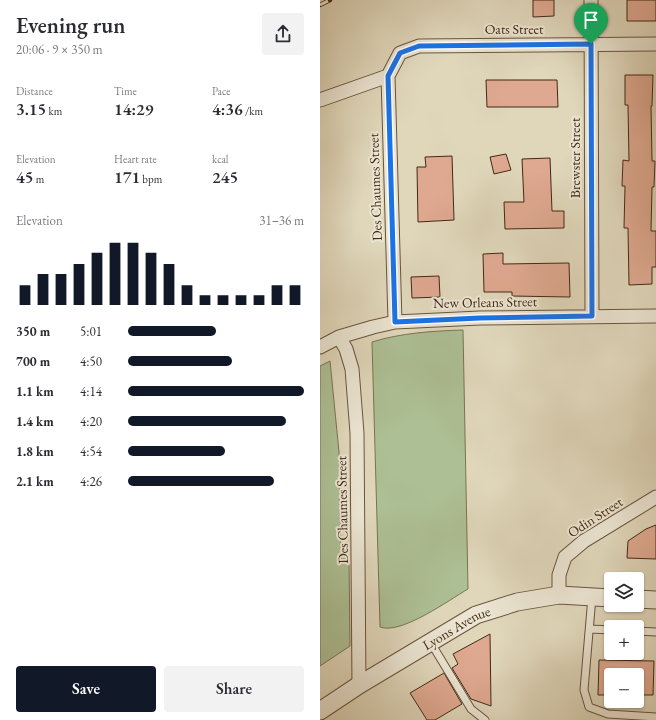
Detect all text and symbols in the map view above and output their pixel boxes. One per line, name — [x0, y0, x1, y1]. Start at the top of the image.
pin — [574, 3, 608, 44]
icon: arrive — [580, 9, 602, 31]
text: Evening run — [16, 11, 125, 40]
button: share — [262, 13, 304, 55]
street label: Oats Street — [485, 20, 544, 38]
text: 20:06 · 9 × 350 m — [16, 41, 103, 58]
text: Distance — [16, 84, 53, 98]
text: Time — [114, 84, 137, 98]
text: Pace — [212, 84, 230, 98]
text: 3.15 — [16, 98, 46, 120]
text: 14:29 — [114, 98, 154, 120]
text: 4:36 — [212, 98, 243, 120]
text: km — [46, 104, 62, 118]
text: /km — [243, 104, 263, 118]
street label: Brewster Street — [566, 117, 584, 198]
street label: Des Chaumes Street — [364, 132, 386, 241]
text: Elevation — [16, 152, 56, 166]
text: Heart rate — [114, 152, 157, 166]
text: kcal — [212, 152, 229, 166]
text: 45 — [16, 166, 33, 188]
text: 171 — [114, 166, 140, 188]
text: 245 — [212, 166, 238, 188]
text: m — [33, 172, 44, 186]
text: bpm — [140, 172, 162, 186]
text: Elevation — [16, 212, 63, 229]
text: 31–36 m — [259, 212, 304, 229]
street label: New Orleans Street — [433, 292, 538, 312]
text: 350 m — [16, 323, 50, 340]
text: 5:01 — [80, 323, 102, 340]
text: 700 m — [16, 353, 50, 370]
text: 4:50 — [80, 353, 102, 370]
text: 1.1 km — [16, 383, 54, 400]
text: 4:14 — [80, 383, 102, 400]
text: 1.4 km — [16, 413, 54, 430]
text: 4:20 — [80, 413, 102, 430]
text: 1.8 km — [16, 443, 54, 460]
text: 4:54 — [80, 443, 102, 460]
street label: Des Chaumes Street — [332, 455, 352, 564]
text: 2.1 km — [16, 473, 54, 490]
text: 4:26 — [80, 473, 102, 490]
street label: Odin Street — [564, 492, 626, 541]
map controls — [604, 572, 644, 708]
button: layers — [604, 572, 644, 612]
street label: Lyons Avenue — [419, 602, 493, 654]
button: + — [604, 620, 644, 660]
button: Save — [16, 666, 156, 712]
button: Share — [164, 666, 304, 712]
button: − — [604, 668, 644, 708]

